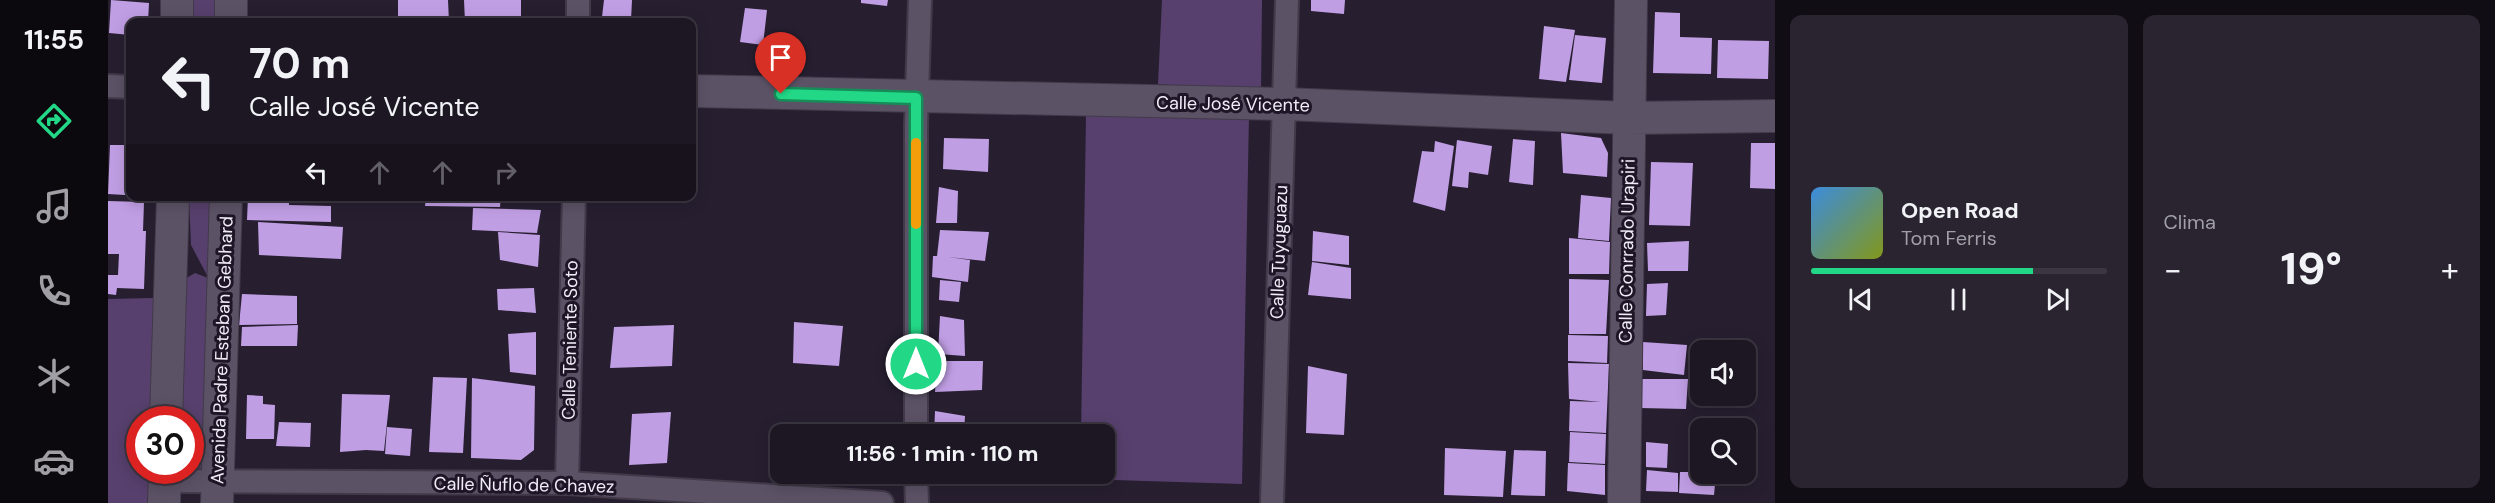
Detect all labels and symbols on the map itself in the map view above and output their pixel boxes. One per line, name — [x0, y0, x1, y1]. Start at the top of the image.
pin — [755, 32, 806, 94]
street label: Calle José Vicente — [1156, 91, 1310, 117]
street label: Calle Conrrado Urapiri — [1613, 159, 1641, 343]
street label: Calle Tuyuguazu — [1265, 184, 1293, 320]
street label: Avenida Padre Esteban Gebhard — [205, 216, 239, 484]
street label: Calle Teniente Soto — [557, 260, 583, 420]
position arrow — [884, 332, 948, 396]
speed limit sign: 30 — [126, 406, 204, 484]
street label: Calle Ñuflo de Chavez — [434, 471, 614, 499]

